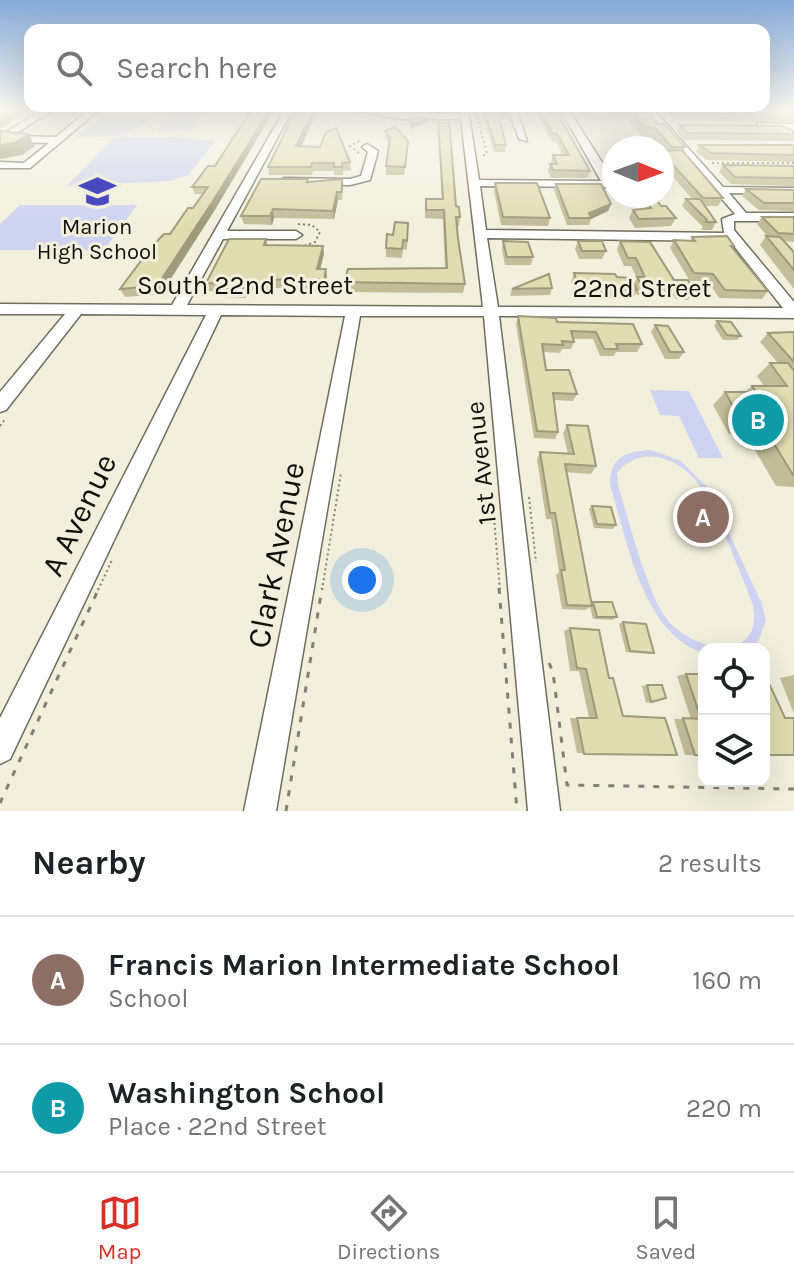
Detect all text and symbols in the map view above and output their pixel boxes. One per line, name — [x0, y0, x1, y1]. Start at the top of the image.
search box — [24, 24, 770, 112]
icon: search — [52, 46, 96, 90]
text: Search here — [116, 50, 277, 86]
north arrow — [602, 136, 674, 208]
school or university icon: Marion High School — [78, 172, 116, 210]
place label: Marion High School — [37, 214, 157, 265]
street label: South 22nd Street — [137, 270, 353, 301]
street label: 22nd Street — [573, 273, 712, 304]
pin: B — [732, 390, 784, 450]
street label: 1st Avenue — [459, 400, 503, 526]
street label: A Avenue — [34, 448, 124, 582]
street label: Clark Avenue — [240, 459, 312, 651]
pin: A — [677, 487, 729, 547]
your location — [342, 560, 382, 600]
map controls — [698, 643, 770, 787]
button: locate — [698, 643, 770, 715]
button: layers — [698, 715, 770, 787]
text: Nearby — [32, 843, 146, 883]
text: 2 results — [658, 848, 762, 879]
text: Francis Marion Intermediate School — [108, 947, 620, 983]
text: A — [50, 965, 66, 996]
text: 160 m — [693, 965, 762, 996]
text: School — [108, 983, 189, 1014]
text: Washington School — [108, 1075, 385, 1111]
text: B — [50, 1093, 66, 1124]
text: 220 m — [686, 1093, 762, 1124]
text: Place · 22nd Street — [108, 1111, 327, 1142]
tab: Map — [98, 1191, 142, 1265]
tab: Directions — [337, 1191, 440, 1265]
tab: Saved — [636, 1191, 696, 1265]

